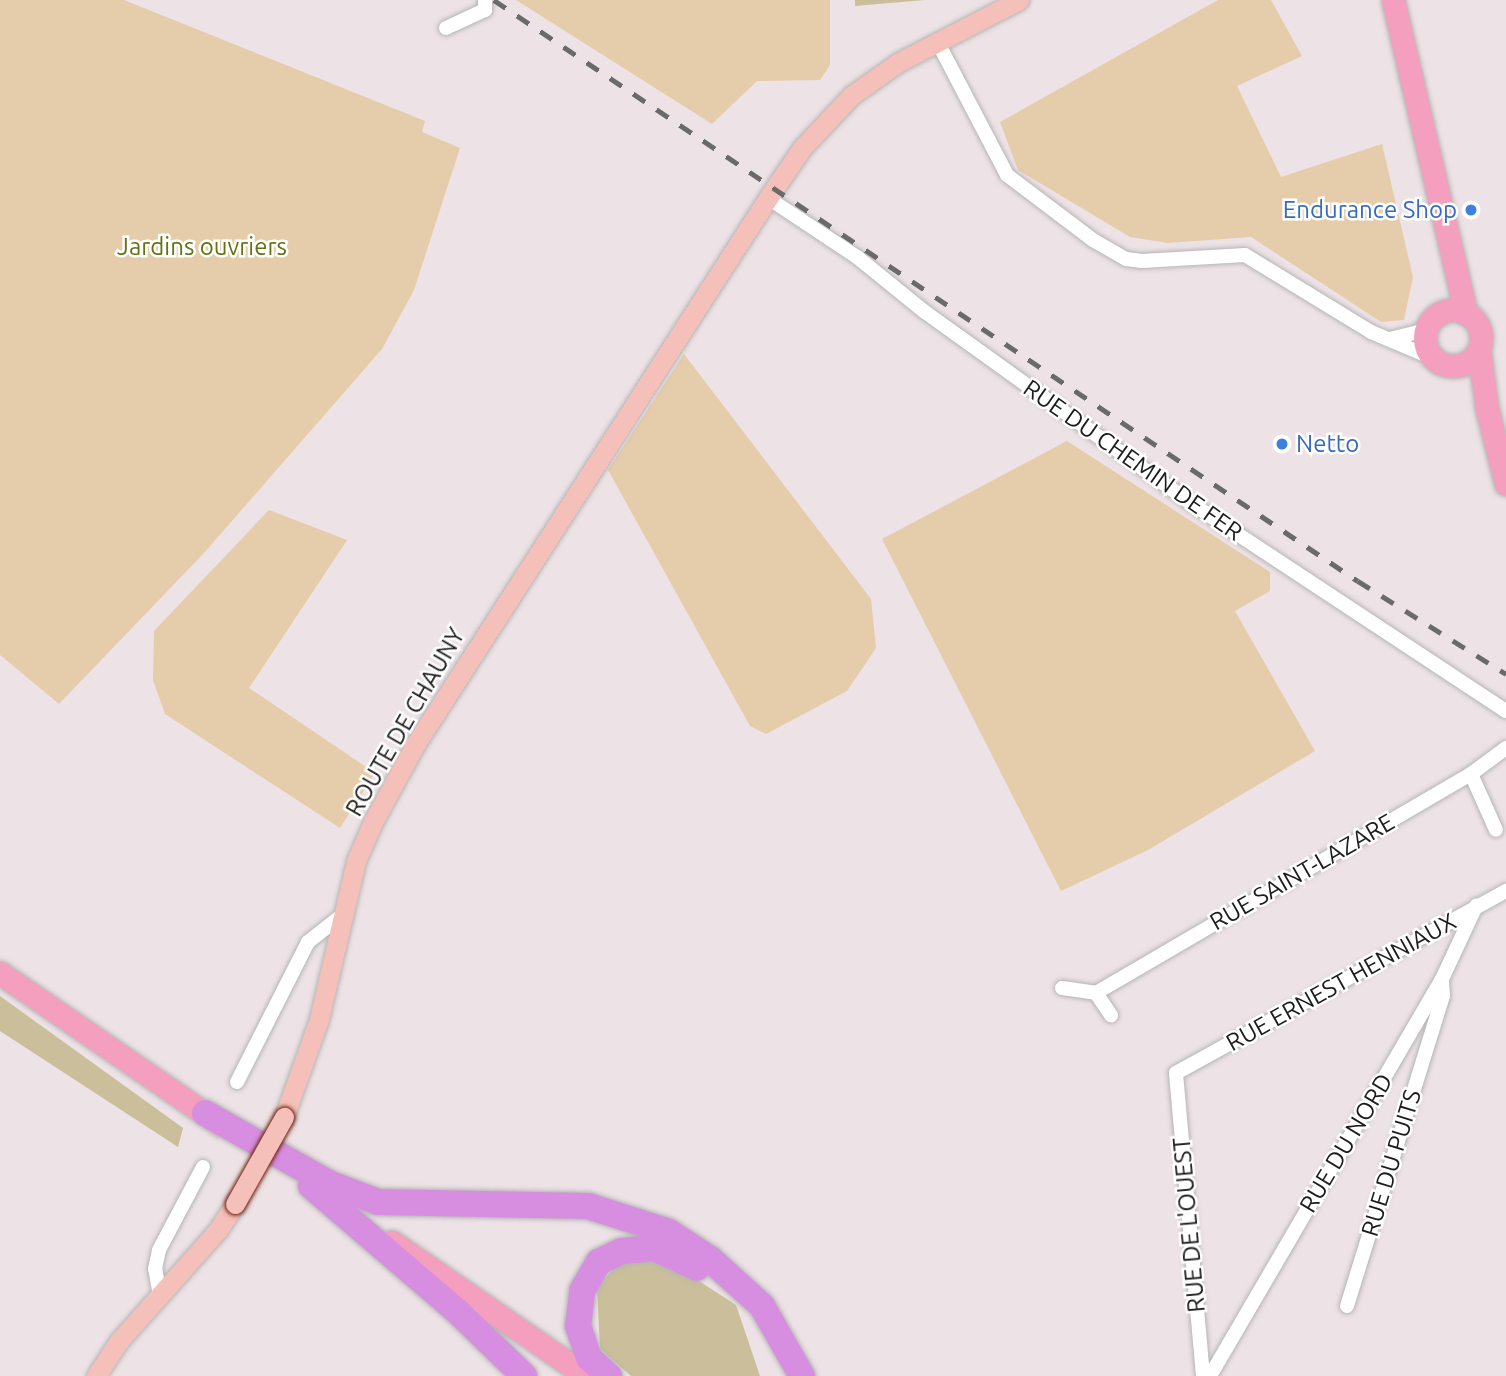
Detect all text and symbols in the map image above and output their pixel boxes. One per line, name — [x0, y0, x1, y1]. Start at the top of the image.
place label: Endurance Shop — [1283, 196, 1457, 224]
marker: Endurance Shop — [1463, 202, 1479, 218]
park label: Jardins ouvriers — [117, 233, 287, 261]
street label: RUE DU CHEMIN DE FER — [1018, 373, 1248, 547]
place label: Netto — [1296, 430, 1359, 458]
marker: Netto — [1274, 436, 1290, 452]
street label: ROUTE DE CHAUNY — [339, 623, 471, 821]
street label: RUE SAINT-LAZARE — [1205, 808, 1399, 936]
street label: RUE ERNEST HENNIAUX — [1221, 907, 1461, 1057]
street label: RUE DU NORD — [1293, 1068, 1399, 1218]
street label: RUE DU PUITS — [1355, 1086, 1427, 1240]
street label: RUE DE L'OUEST — [1167, 1136, 1211, 1314]

